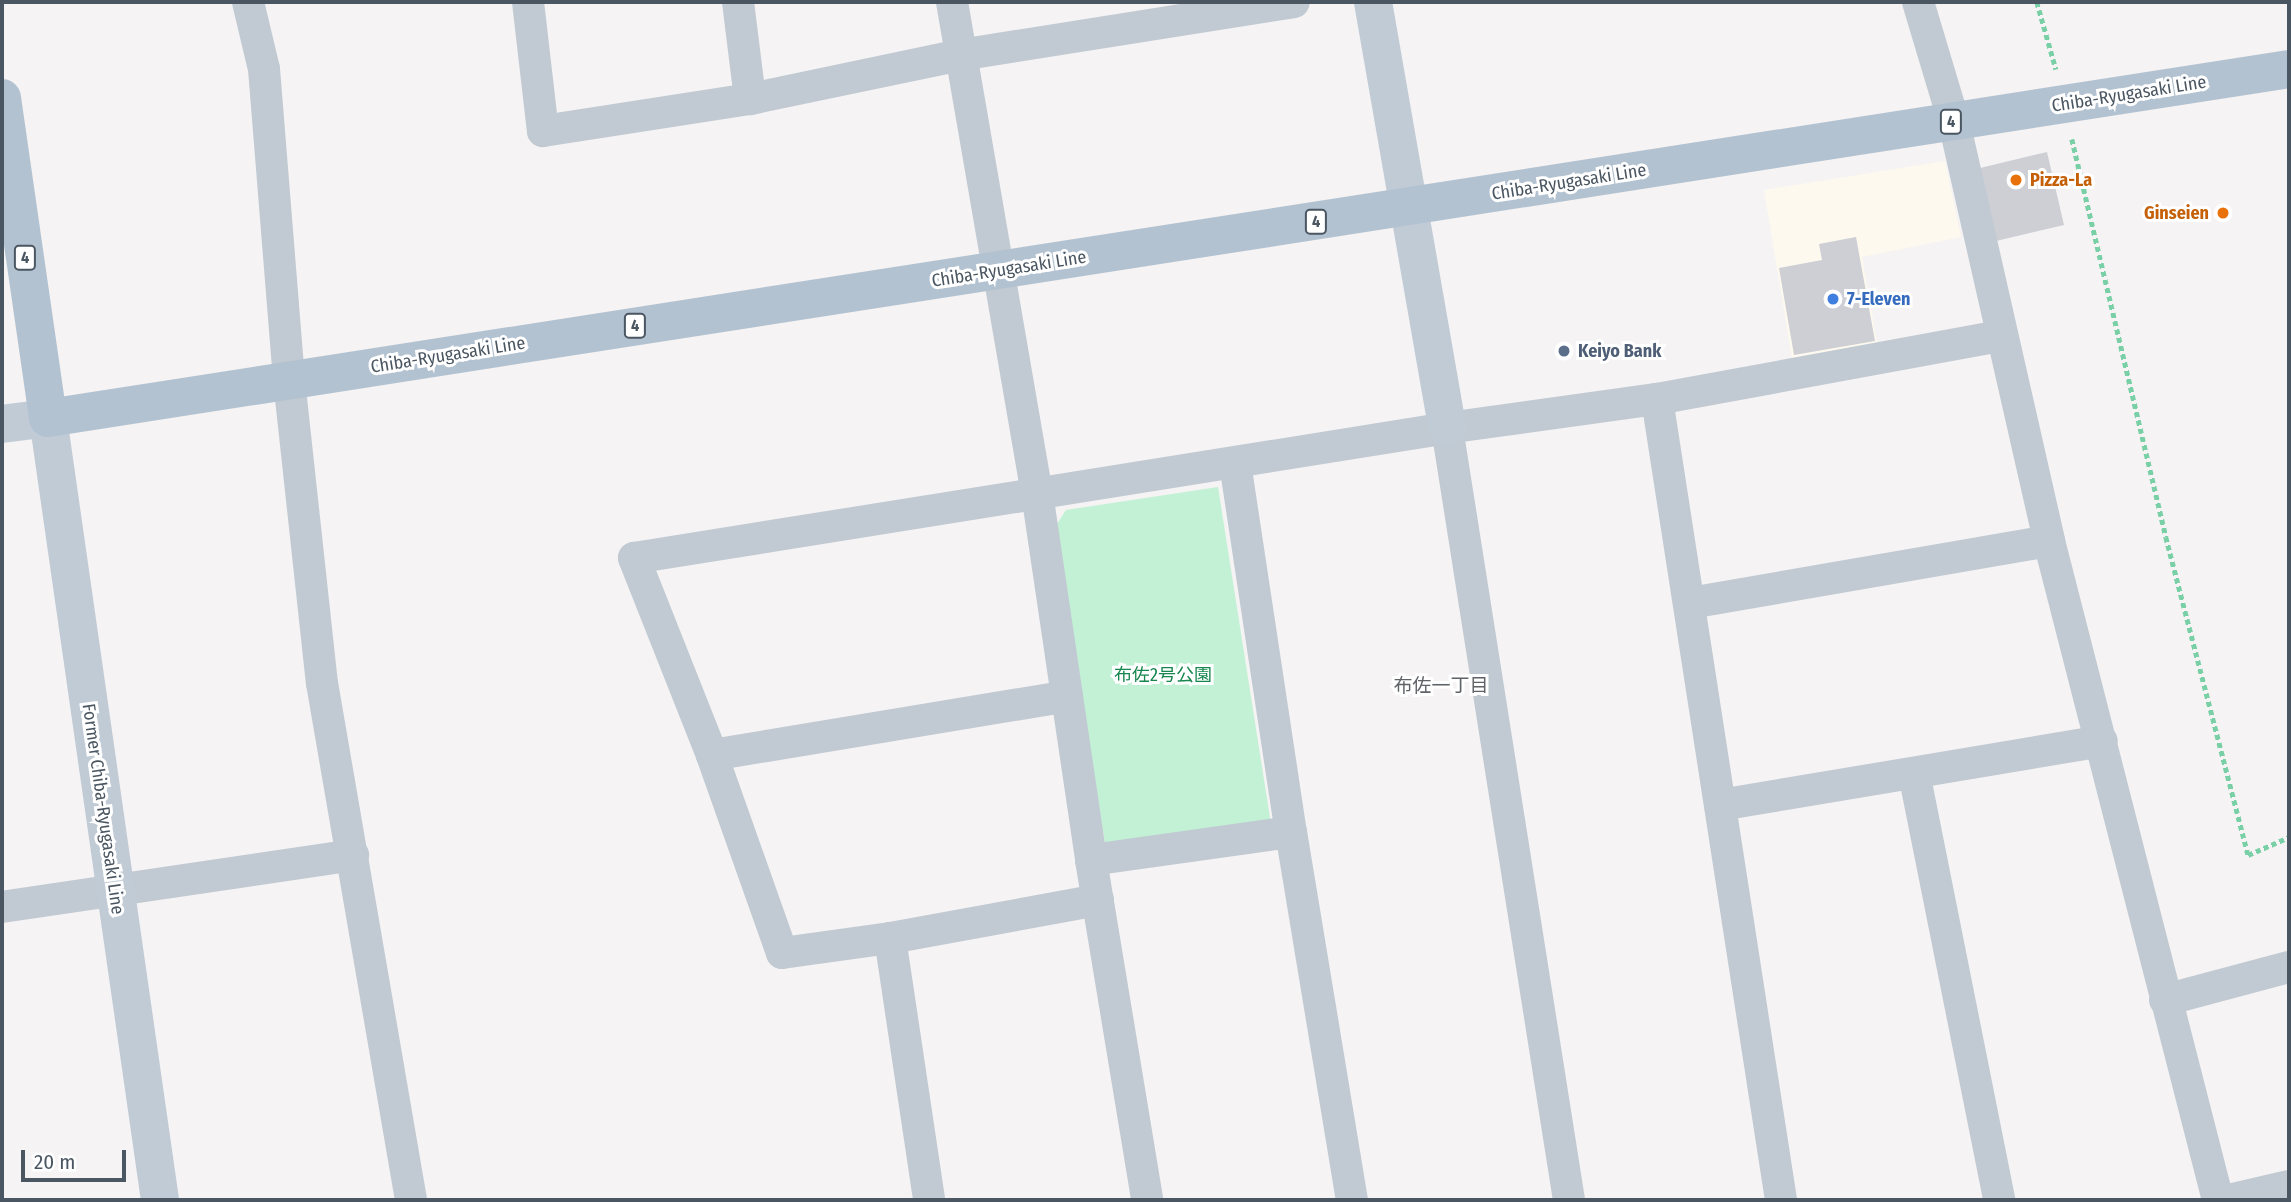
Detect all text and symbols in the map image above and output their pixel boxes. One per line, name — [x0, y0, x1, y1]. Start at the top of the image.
street label: Chiba-Ryugasaki Line — [2050, 71, 2208, 117]
road number: 4 — [1939, 110, 1963, 134]
street label: Chiba-Ryugasaki Line — [1490, 159, 1648, 205]
place label: Pizza-La — [2030, 169, 2092, 191]
marker: Pizza-La — [2008, 172, 2024, 188]
place label: Ginseien — [2144, 202, 2209, 224]
marker: Ginseien — [2215, 205, 2231, 221]
road number: 4 — [1304, 210, 1328, 234]
road number: 4 — [13, 246, 37, 270]
street label: Chiba-Ryugasaki Line — [930, 246, 1088, 292]
place label: 7-Eleven — [1847, 288, 1910, 310]
marker: 7-Eleven — [1825, 291, 1841, 307]
road number: 4 — [623, 314, 647, 338]
street label: Chiba-Ryugasaki Line — [369, 332, 527, 378]
place label: Keiyo Bank — [1578, 340, 1661, 362]
marker: Keiyo Bank — [1556, 343, 1572, 359]
park label: 布佐2号公園 — [1114, 664, 1212, 686]
district label: 布佐一丁目 — [1394, 675, 1488, 697]
street label: Former Chiba-Ryugasaki Line — [78, 702, 128, 916]
scale bar — [24, 1136, 130, 1180]
text: 20 m — [34, 1149, 75, 1175]

